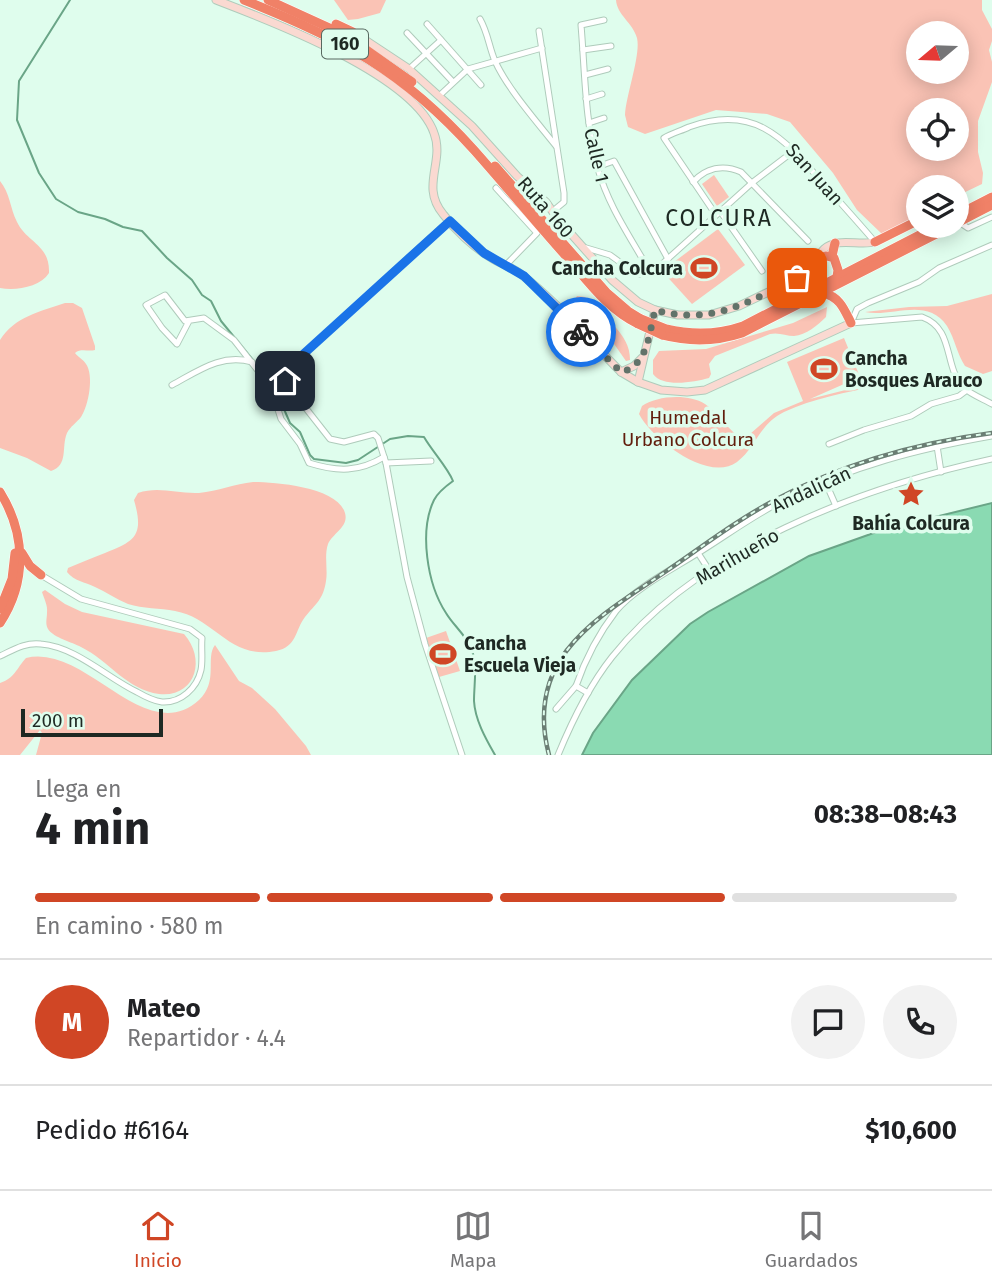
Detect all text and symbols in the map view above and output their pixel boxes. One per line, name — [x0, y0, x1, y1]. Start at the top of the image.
north arrow — [906, 21, 970, 84]
map controls — [906, 21, 969, 238]
road number: 160 — [322, 29, 368, 58]
button: locate — [906, 98, 969, 161]
street label: Calle 1 — [579, 126, 614, 185]
street label: San Juan — [781, 139, 848, 210]
street label: Ruta 160 — [513, 172, 578, 243]
button: layers — [906, 175, 969, 238]
district label: COLCURA — [665, 204, 773, 232]
pin — [767, 248, 827, 308]
sports icon: Cancha Colcura — [689, 253, 719, 283]
place label: Cancha Colcura — [552, 257, 683, 280]
icon: bag — [778, 259, 816, 297]
courier — [546, 297, 616, 367]
icon: bike — [562, 313, 600, 351]
place label: Cancha Bosques Arauco — [845, 347, 983, 392]
pin — [255, 351, 315, 411]
sports icon: Cancha Bosques Arauco — [809, 354, 839, 384]
icon: home — [266, 362, 304, 400]
park label: Humedal Urbano Colcura — [622, 406, 754, 451]
street label: Andalicán — [768, 461, 855, 518]
place icon: Bahía Colcura — [896, 479, 926, 509]
place label: Bahía Colcura — [852, 512, 970, 535]
street label: Marihueño — [691, 523, 783, 590]
place label: Cancha Escuela Vieja — [464, 632, 576, 677]
sports icon: Cancha Escuela Vieja — [428, 639, 458, 669]
scale bar — [21, 706, 163, 738]
text: 200 m — [32, 709, 84, 732]
text: Llega en — [35, 775, 121, 803]
text: 08:38–08:43 — [814, 799, 957, 830]
text: 4 min — [35, 801, 150, 856]
text: En camino · 580 m — [35, 912, 224, 940]
button: chat — [791, 985, 865, 1059]
button: phone — [883, 985, 957, 1059]
text: Mateo — [127, 993, 201, 1024]
text: M — [62, 1007, 82, 1038]
text: Repartidor · 4.4 — [127, 1024, 286, 1052]
text: Pedido #6164 — [35, 1115, 189, 1146]
text: $10,600 — [865, 1115, 957, 1146]
tab: Inicio — [134, 1207, 182, 1272]
tab: Mapa — [450, 1207, 497, 1272]
tab: Guardados — [765, 1207, 858, 1272]

